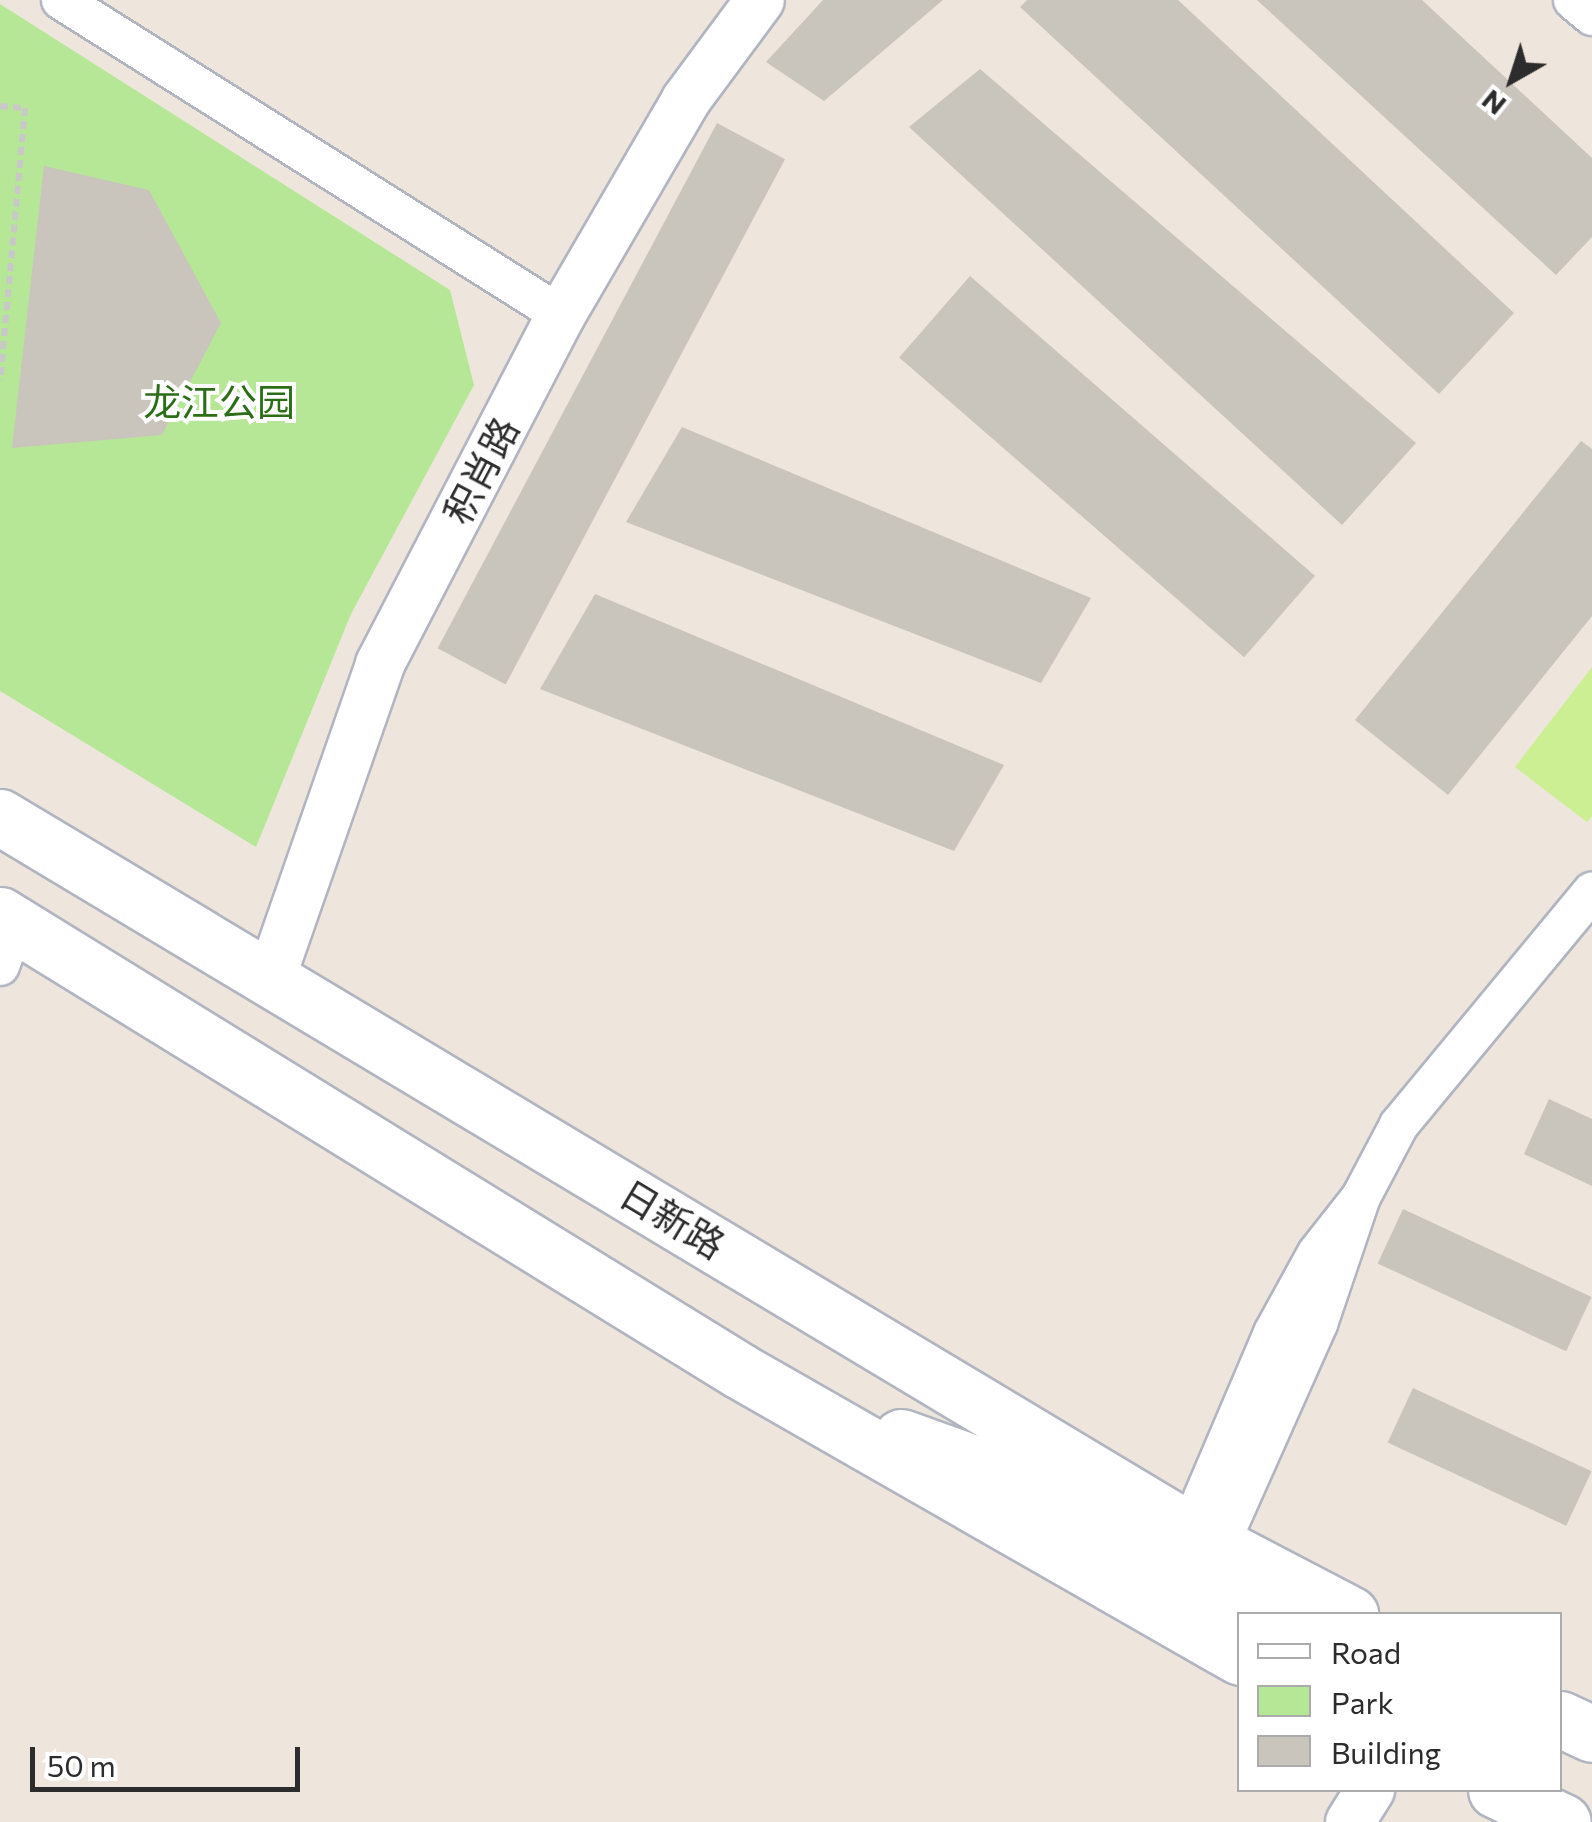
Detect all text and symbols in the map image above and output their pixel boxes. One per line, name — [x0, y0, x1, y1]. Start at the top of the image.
north arrow — [1462, 30, 1562, 130]
text: N — [1474, 83, 1512, 123]
park label: 龙江公园 — [143, 378, 295, 424]
street label: 积肖路 — [433, 409, 527, 531]
street label: 日新路 — [612, 1169, 734, 1267]
legend — [1237, 1612, 1562, 1792]
text: Road — [1331, 1633, 1401, 1670]
text: Park — [1331, 1683, 1394, 1720]
scale bar — [35, 1727, 305, 1789]
text: Building — [1331, 1733, 1441, 1770]
text: 50 m — [47, 1746, 116, 1783]

